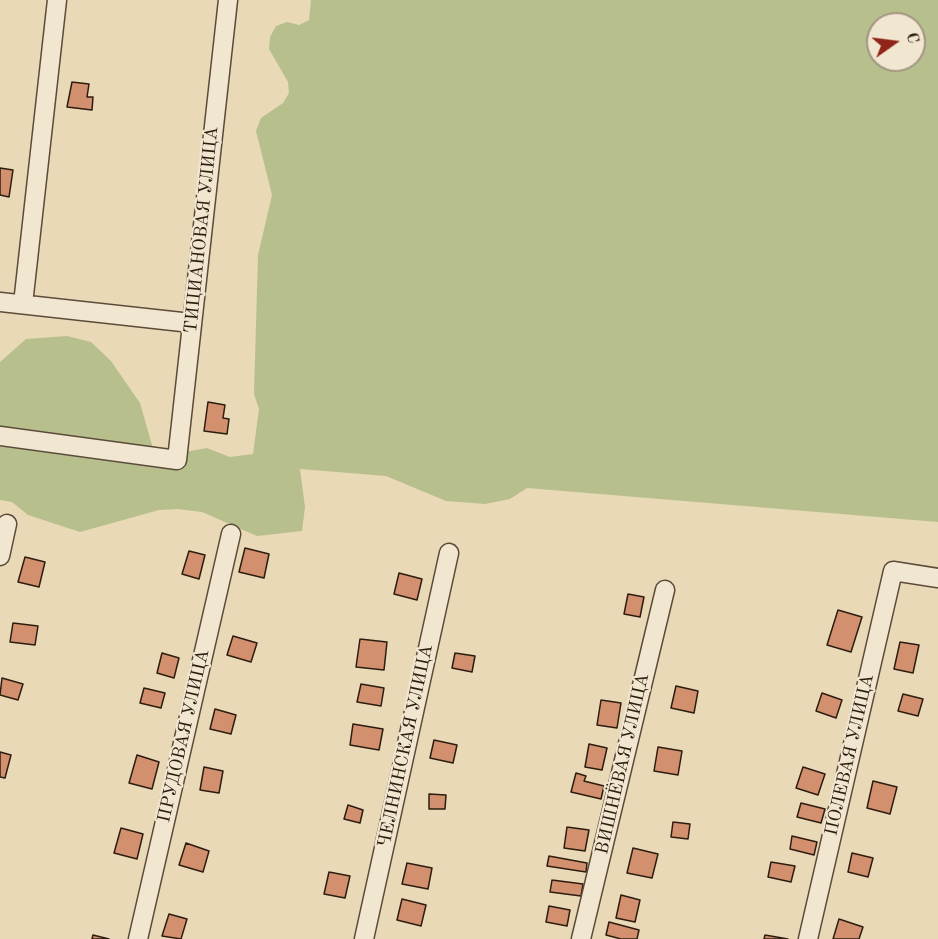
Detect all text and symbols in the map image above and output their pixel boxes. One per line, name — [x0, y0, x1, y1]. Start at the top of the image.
north arrow — [866, 12, 926, 72]
text: С — [902, 31, 921, 45]
street label: ТИЦИАНОВАЯ УЛИЦА — [180, 126, 224, 334]
street label: ЧЕЛНИНСКАЯ УЛИЦА — [374, 642, 438, 850]
street label: ПРУДОВАЯ УЛИЦА — [154, 647, 214, 825]
street label: ВИШНЁВАЯ УЛИЦА — [592, 671, 654, 857]
street label: ПОЛЕВАЯ УЛИЦА — [821, 672, 879, 838]

